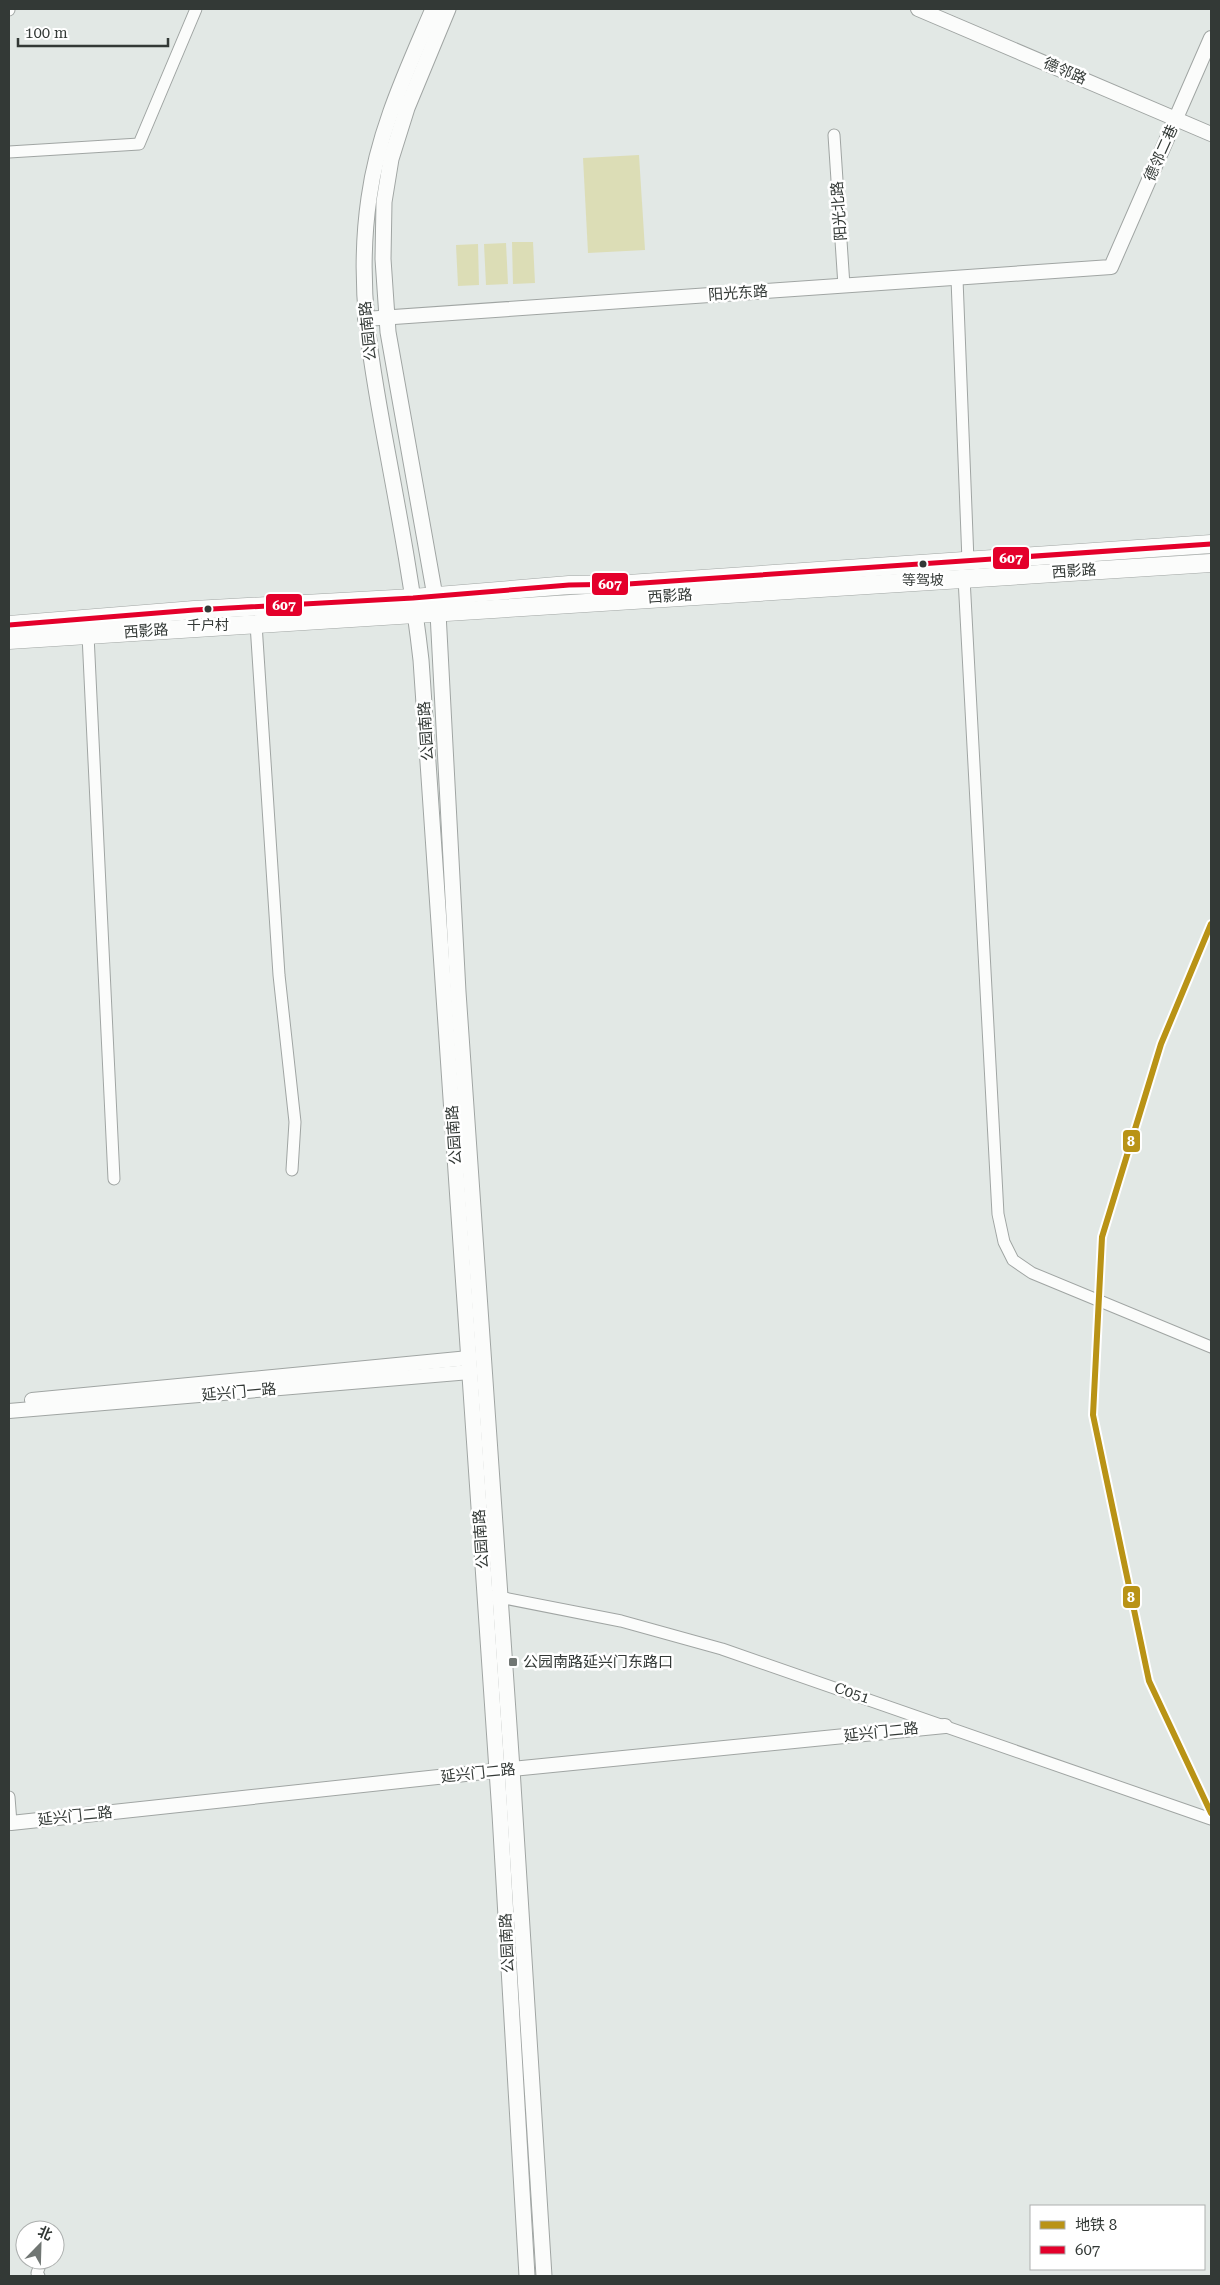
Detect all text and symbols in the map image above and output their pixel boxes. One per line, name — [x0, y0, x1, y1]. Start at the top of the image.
scale bar — [18, 15, 168, 47]
text: 100 m — [25, 24, 68, 42]
street label: 德邻路 — [1041, 54, 1089, 88]
street label: 德邻二巷 — [1141, 122, 1181, 184]
street label: 阳光北路 — [828, 180, 850, 242]
street label: 阳光东路 — [707, 282, 769, 304]
street label: 公园南路 — [356, 300, 380, 362]
line badge: 607 — [992, 546, 1030, 570]
text: 607 — [999, 550, 1023, 566]
marker: 等驾坡 — [918, 559, 928, 569]
street label: 西影路 — [1051, 560, 1097, 582]
line badge: 607 — [591, 572, 629, 596]
place label: 等驾坡 — [902, 572, 944, 588]
text: 607 — [598, 576, 622, 592]
street label: 西影路 — [647, 585, 693, 607]
line badge: 607 — [265, 593, 303, 617]
text: 607 — [272, 597, 296, 613]
marker: 千户村 — [203, 604, 213, 614]
place label: 千户村 — [187, 617, 229, 633]
street label: 西影路 — [123, 620, 169, 642]
street label: 公园南路 — [415, 700, 437, 762]
street label: 公园南路 — [443, 1104, 465, 1166]
line badge: 8 — [1122, 1129, 1141, 1153]
text: 8 — [1127, 1133, 1135, 1149]
street label: 延兴门一路 — [201, 1380, 277, 1404]
street label: 公园南路 — [470, 1508, 492, 1570]
line badge: 8 — [1122, 1585, 1141, 1609]
text: 8 — [1127, 1589, 1135, 1605]
place label: 公园南路延兴门东路口 — [523, 1653, 673, 1671]
marker: 公园南路延兴门东路口 — [507, 1656, 519, 1668]
street label: C051 — [832, 1679, 872, 1707]
street label: 延兴门二路 — [843, 1719, 919, 1745]
street label: 延兴门二路 — [440, 1760, 516, 1786]
street label: 延兴门二路 — [37, 1803, 113, 1829]
street label: 公园南路 — [496, 1913, 518, 1973]
legend — [1030, 2205, 1205, 2270]
text: 地铁 8 — [1075, 2216, 1117, 2234]
north arrow — [15, 2220, 65, 2270]
text: 北 — [36, 2223, 55, 2243]
text: 607 — [1075, 2241, 1100, 2259]

